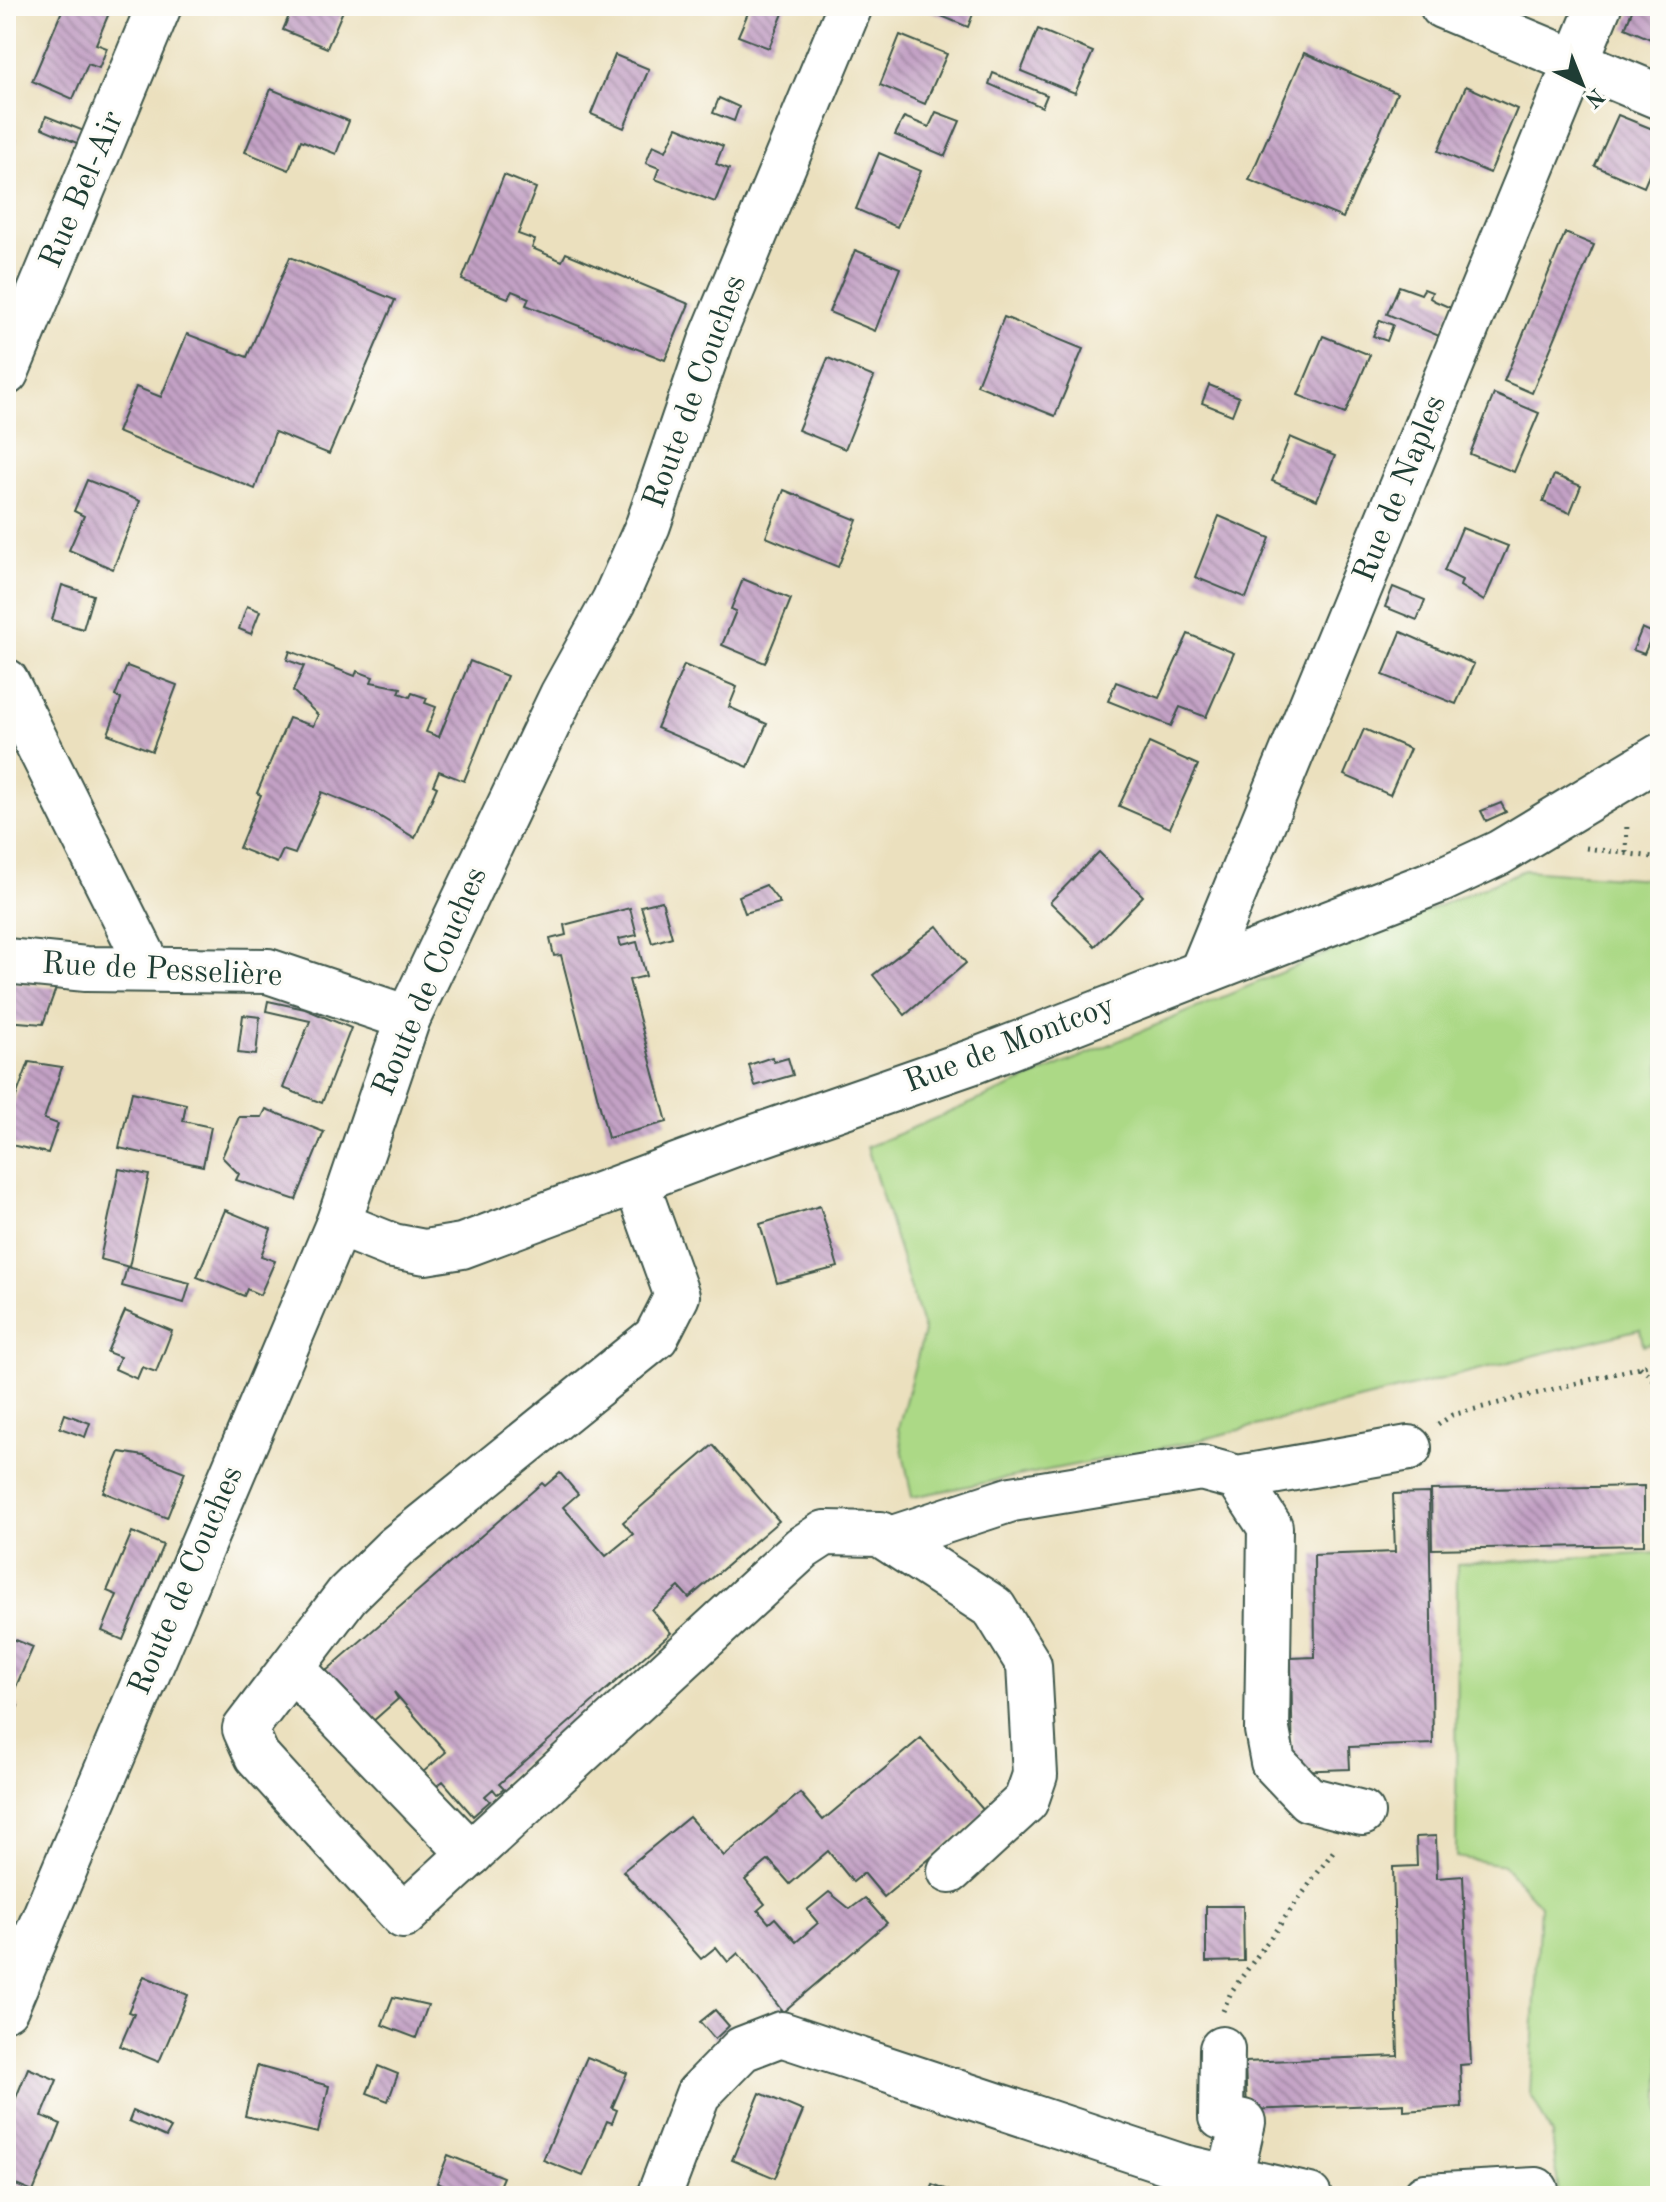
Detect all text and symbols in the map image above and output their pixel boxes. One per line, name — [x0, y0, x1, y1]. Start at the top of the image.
north arrow — [1542, 44, 1622, 124]
text: N — [1580, 83, 1608, 111]
street label: Rue Bel-Air — [36, 107, 130, 273]
street label: Route de Couches — [639, 271, 753, 513]
street label: Rue de Naples — [1349, 391, 1453, 587]
street label: Route de Couches — [368, 863, 494, 1101]
street label: Rue de Pesselière — [41, 949, 283, 993]
street label: Rue de Montcoy — [901, 990, 1119, 1100]
street label: Route de Couches — [124, 1462, 250, 1700]

